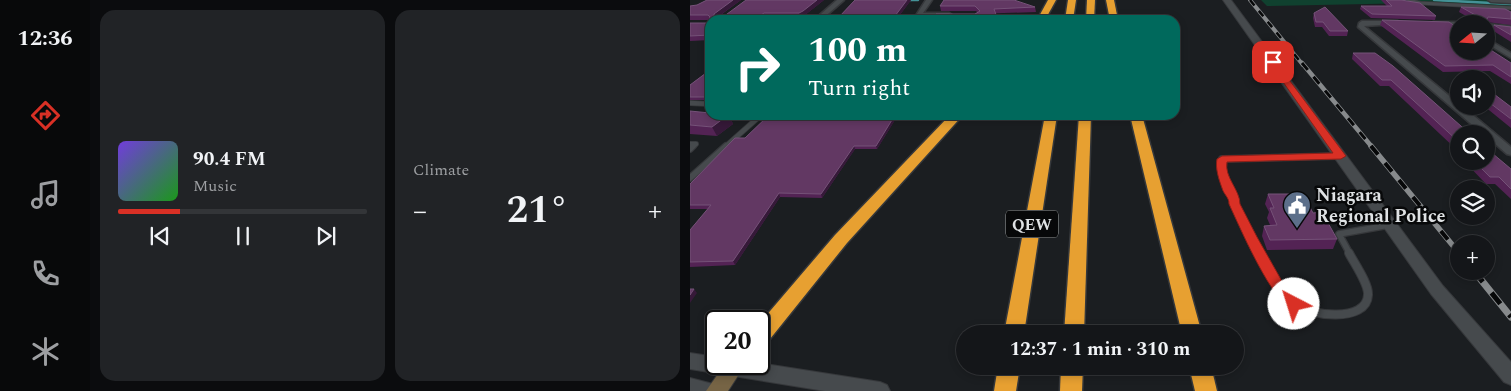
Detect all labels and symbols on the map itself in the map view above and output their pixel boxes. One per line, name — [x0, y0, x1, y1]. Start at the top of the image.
north arrow — [1450, 15, 1495, 60]
pin — [1252, 41, 1294, 83]
place label: Niagara Regional Police — [1316, 182, 1446, 230]
public building icon: Niagara Regional Police — [1282, 190, 1312, 229]
road number: QEW — [1006, 210, 1058, 238]
position arrow — [1267, 277, 1319, 329]
speed limit sign: 20 — [705, 310, 770, 375]

